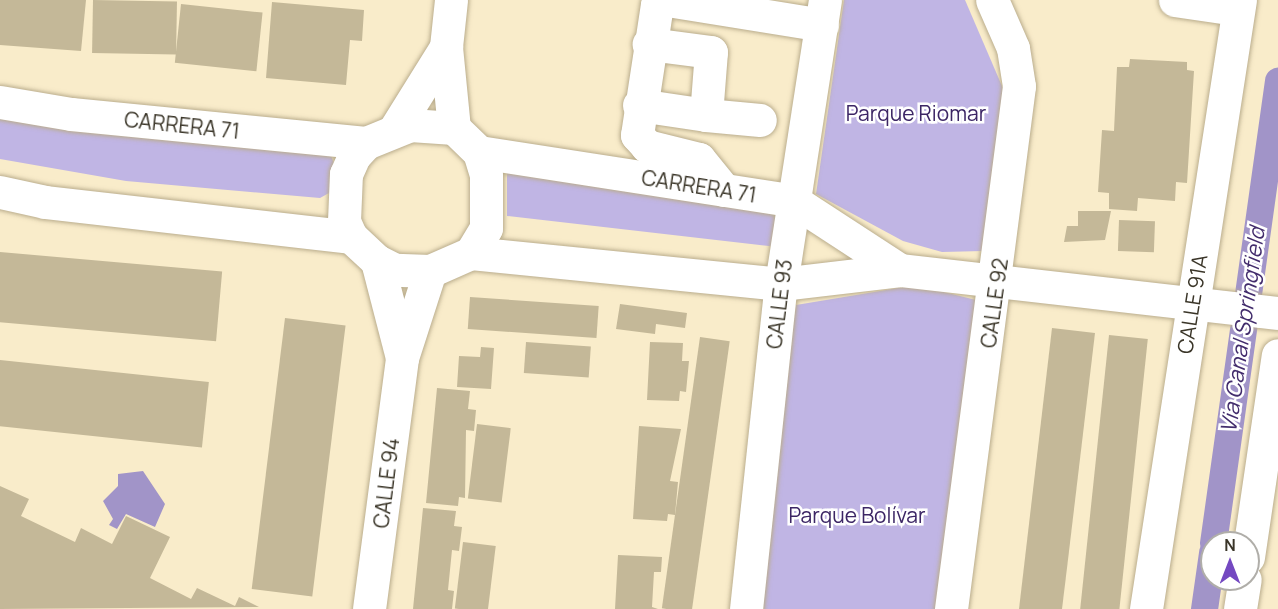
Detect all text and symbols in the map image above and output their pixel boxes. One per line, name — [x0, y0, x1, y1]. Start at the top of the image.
park label: Parque Riomar — [846, 100, 986, 126]
street label: CARRERA 71 — [123, 106, 241, 144]
street label: CARRERA 71 — [640, 164, 758, 208]
water label: Via Canal Springfield — [1215, 225, 1271, 435]
street label: CALLE 91A — [1172, 253, 1212, 355]
street label: CALLE 92 — [975, 256, 1013, 350]
street label: CALLE 93 — [761, 258, 797, 350]
street label: CALLE 94 — [368, 436, 404, 530]
park label: Parque Bolívar — [788, 502, 926, 528]
north arrow — [1200, 531, 1260, 591]
text: N — [1224, 534, 1236, 556]

